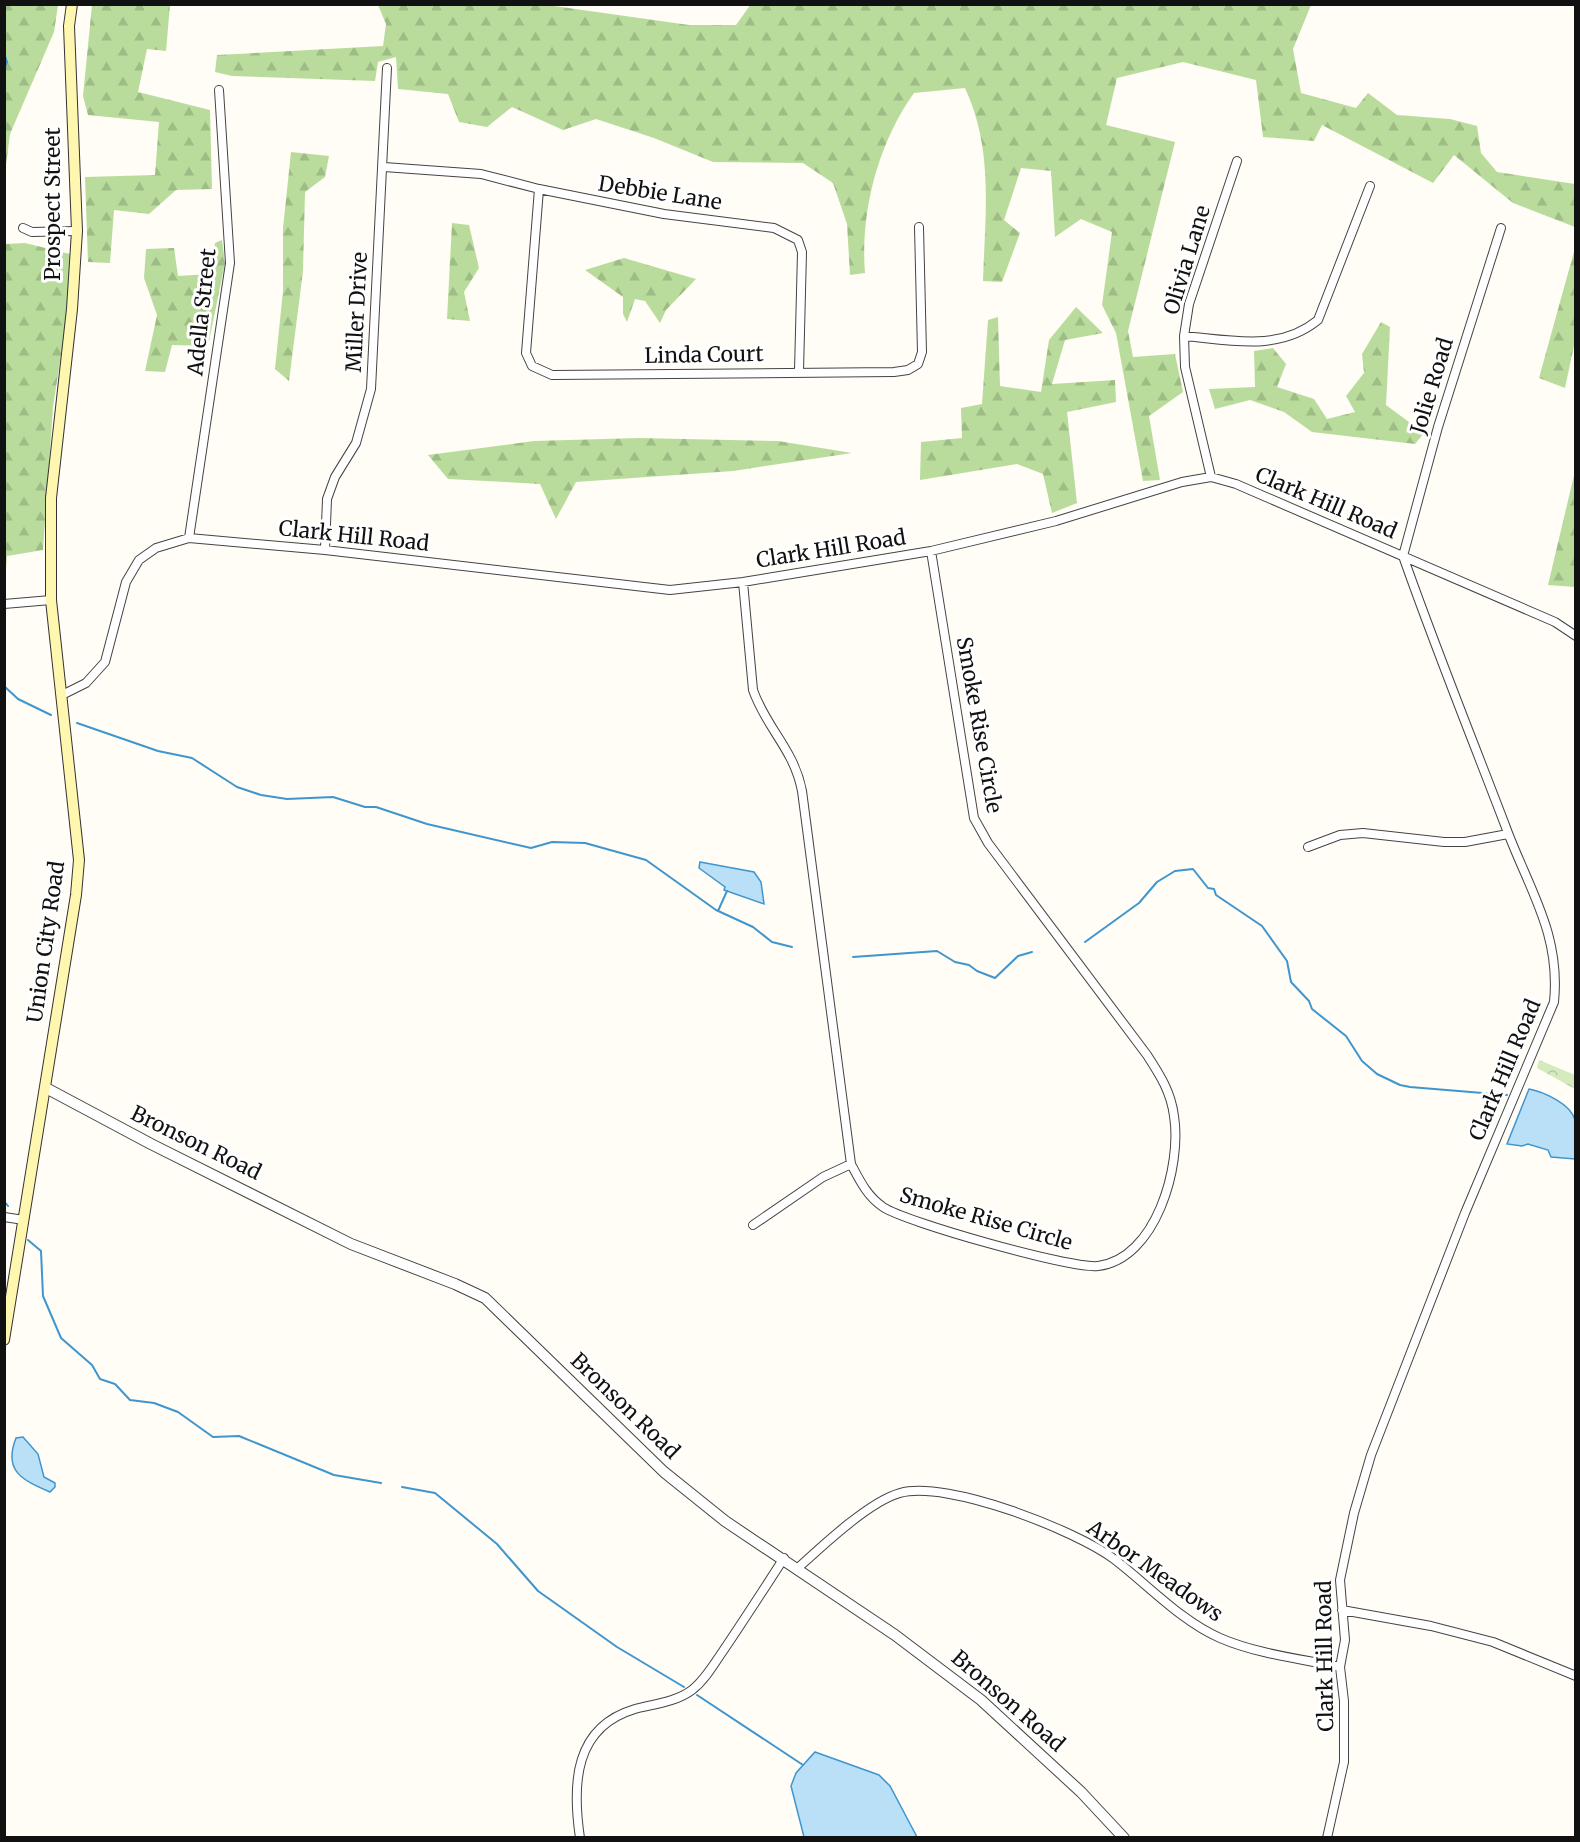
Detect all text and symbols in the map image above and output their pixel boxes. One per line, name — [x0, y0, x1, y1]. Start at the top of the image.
street label: Prospect Street — [39, 127, 66, 281]
street label: Debbie Lane — [596, 169, 724, 216]
street label: Olivia Lane — [1157, 202, 1216, 318]
street label: Adella Street — [181, 247, 222, 378]
street label: Miller Drive — [340, 251, 373, 373]
street label: Jolie Road — [1404, 334, 1459, 438]
street label: Linda Court — [644, 340, 764, 369]
street label: Clark Hill Road — [1251, 461, 1401, 545]
street label: Clark Hill Road — [277, 514, 431, 557]
street label: Clark Hill Road — [754, 523, 908, 574]
street label: Smoke Rise Circle — [951, 635, 1008, 815]
street label: Union City Road — [21, 859, 70, 1025]
street label: Clark Hill Road — [1463, 995, 1547, 1145]
street label: Bronson Road — [127, 1099, 266, 1186]
street label: Smoke Rise Circle — [897, 1181, 1076, 1256]
street label: Bronson Road — [565, 1347, 686, 1465]
street label: Arbor Meadows — [1081, 1513, 1228, 1627]
street label: Clark Hill Road — [1310, 1580, 1339, 1732]
street label: Bronson Road — [946, 1644, 1071, 1757]

